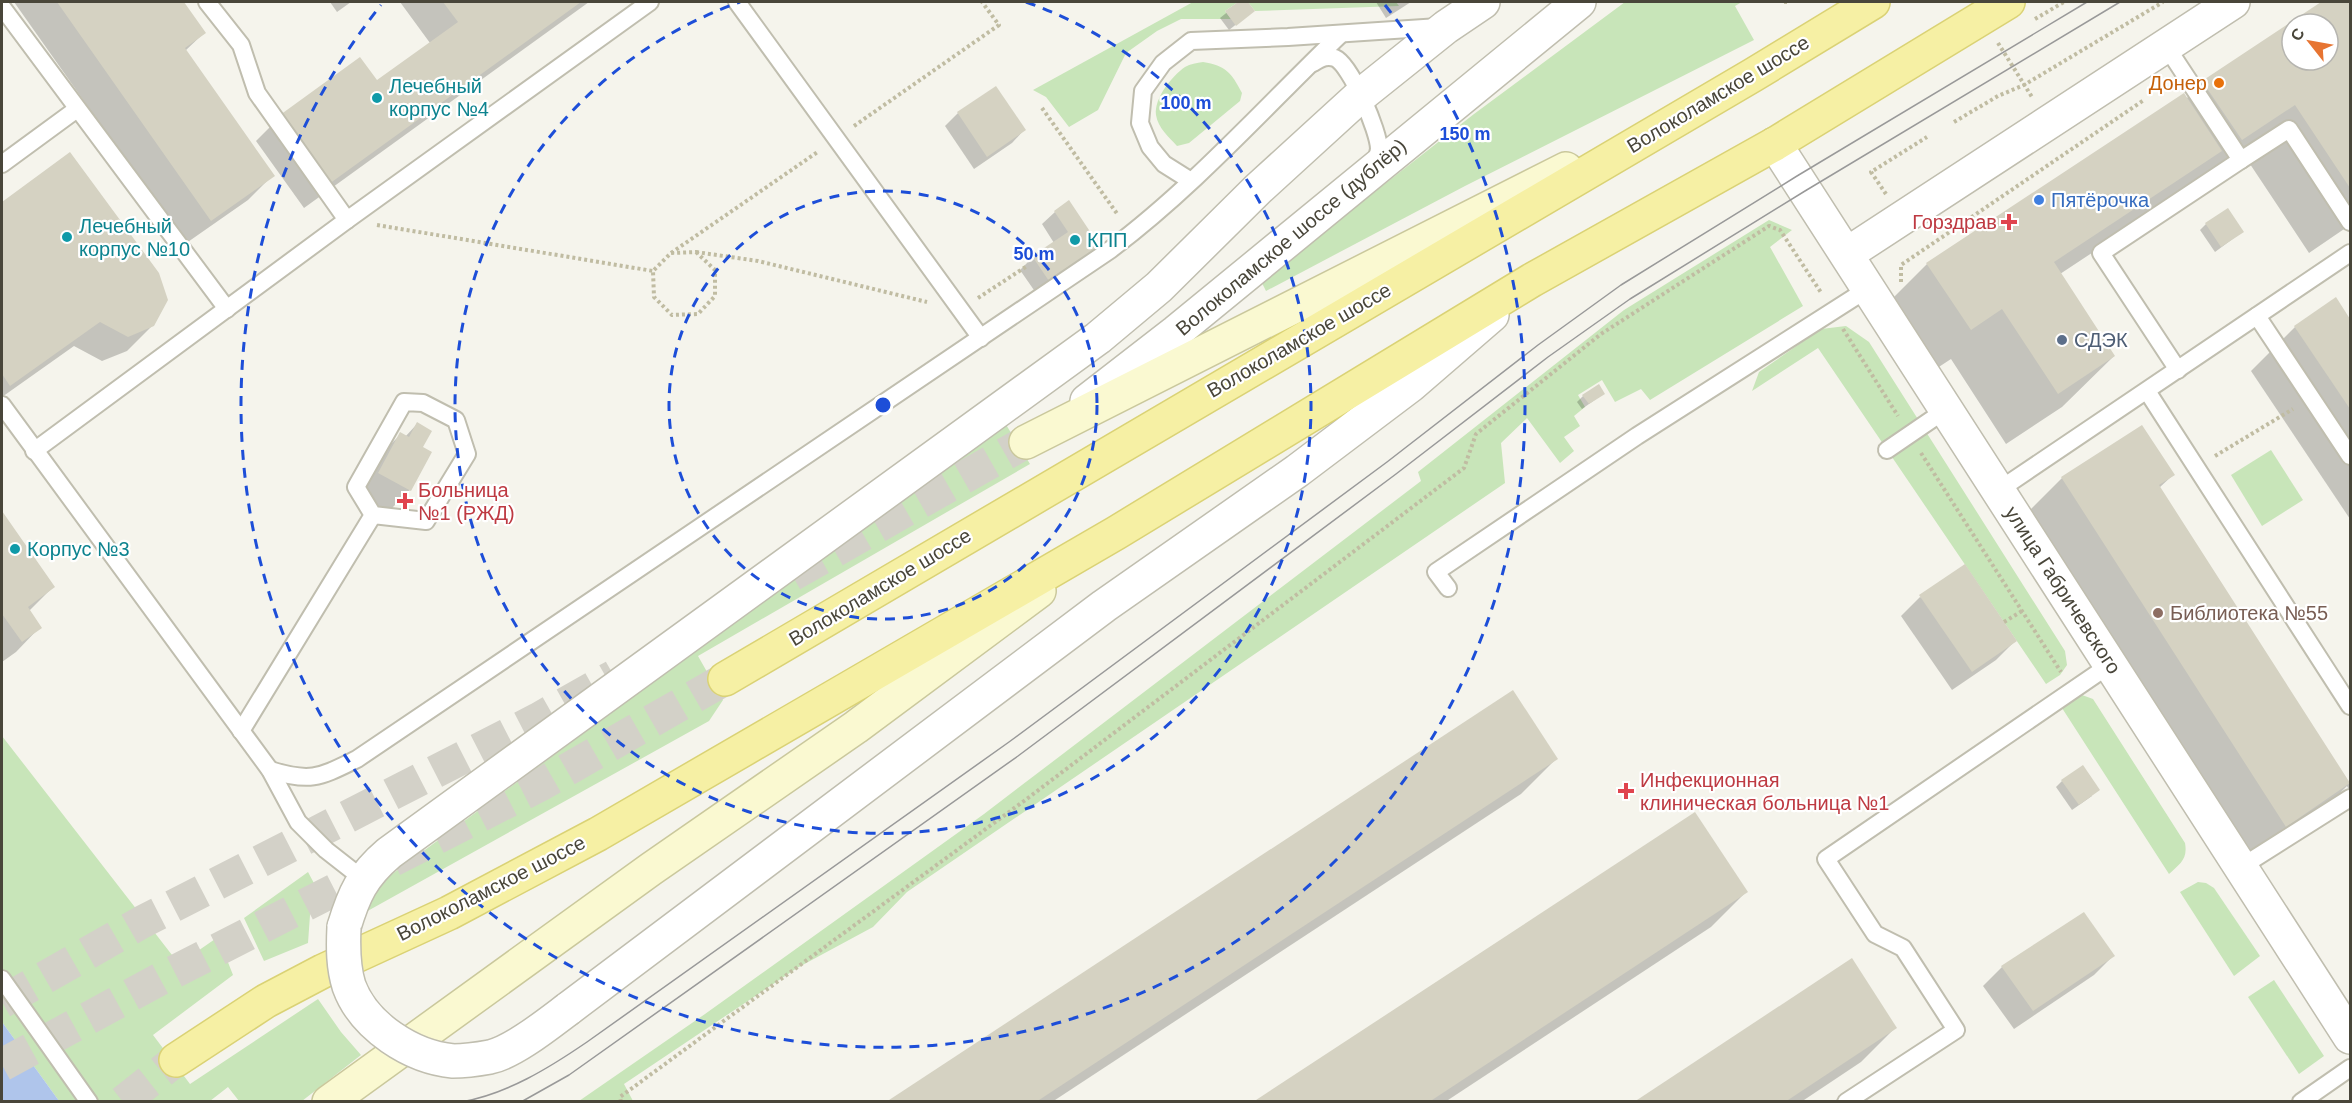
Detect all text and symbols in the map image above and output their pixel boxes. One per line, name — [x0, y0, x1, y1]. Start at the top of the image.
north arrow — [2280, 12, 2340, 72]
text: С — [2287, 25, 2308, 44]
street label: Волоколамское шоссе — [1623, 31, 1813, 157]
place label: Донер — [2149, 72, 2207, 94]
place label: Лечебный корпус №4 — [389, 75, 489, 120]
marker: Донер — [2212, 76, 2226, 90]
marker: Лечебный корпус №4 — [370, 91, 384, 105]
text: 100 m — [1160, 93, 1212, 113]
text: 150 m — [1439, 124, 1491, 144]
street label: Волоколамское шоссе (дублёр) — [1171, 133, 1411, 341]
place label: Пятёрочка — [2051, 189, 2150, 211]
marker: Пятёрочка — [2032, 193, 2046, 207]
place label: Горздрав — [1912, 211, 1997, 233]
place label: Лечебный корпус №10 — [79, 215, 190, 260]
marker: Горздрав — [2002, 215, 2016, 229]
place label: КПП — [1087, 229, 1127, 251]
marker: Лечебный корпус №10 — [60, 230, 74, 244]
marker: КПП — [1068, 233, 1082, 247]
text: 50 m — [1013, 244, 1055, 264]
street label: Волоколамское шоссе — [1203, 278, 1395, 402]
place label: СДЭК — [2074, 329, 2128, 351]
marker: СДЭК — [2055, 333, 2069, 347]
centre of rings — [873, 395, 893, 415]
place label: Больница №1 (РЖД) — [418, 479, 515, 524]
marker: Больница №1 (РЖД) — [396, 492, 414, 510]
street label: улица Габричевского — [2001, 502, 2125, 678]
street label: Волоколамское шоссе — [785, 524, 975, 650]
place label: Корпус №3 — [27, 538, 130, 560]
marker: Корпус №3 — [8, 542, 22, 556]
place label: Библиотека №55 — [2170, 602, 2328, 624]
marker: Библиотека №55 — [2151, 606, 2165, 620]
place label: Инфекционная клиническая больница №1 — [1640, 769, 1889, 814]
marker: Инфекционная клиническая больница №1 — [1617, 782, 1635, 800]
street label: Волоколамское шоссе — [393, 831, 589, 945]

